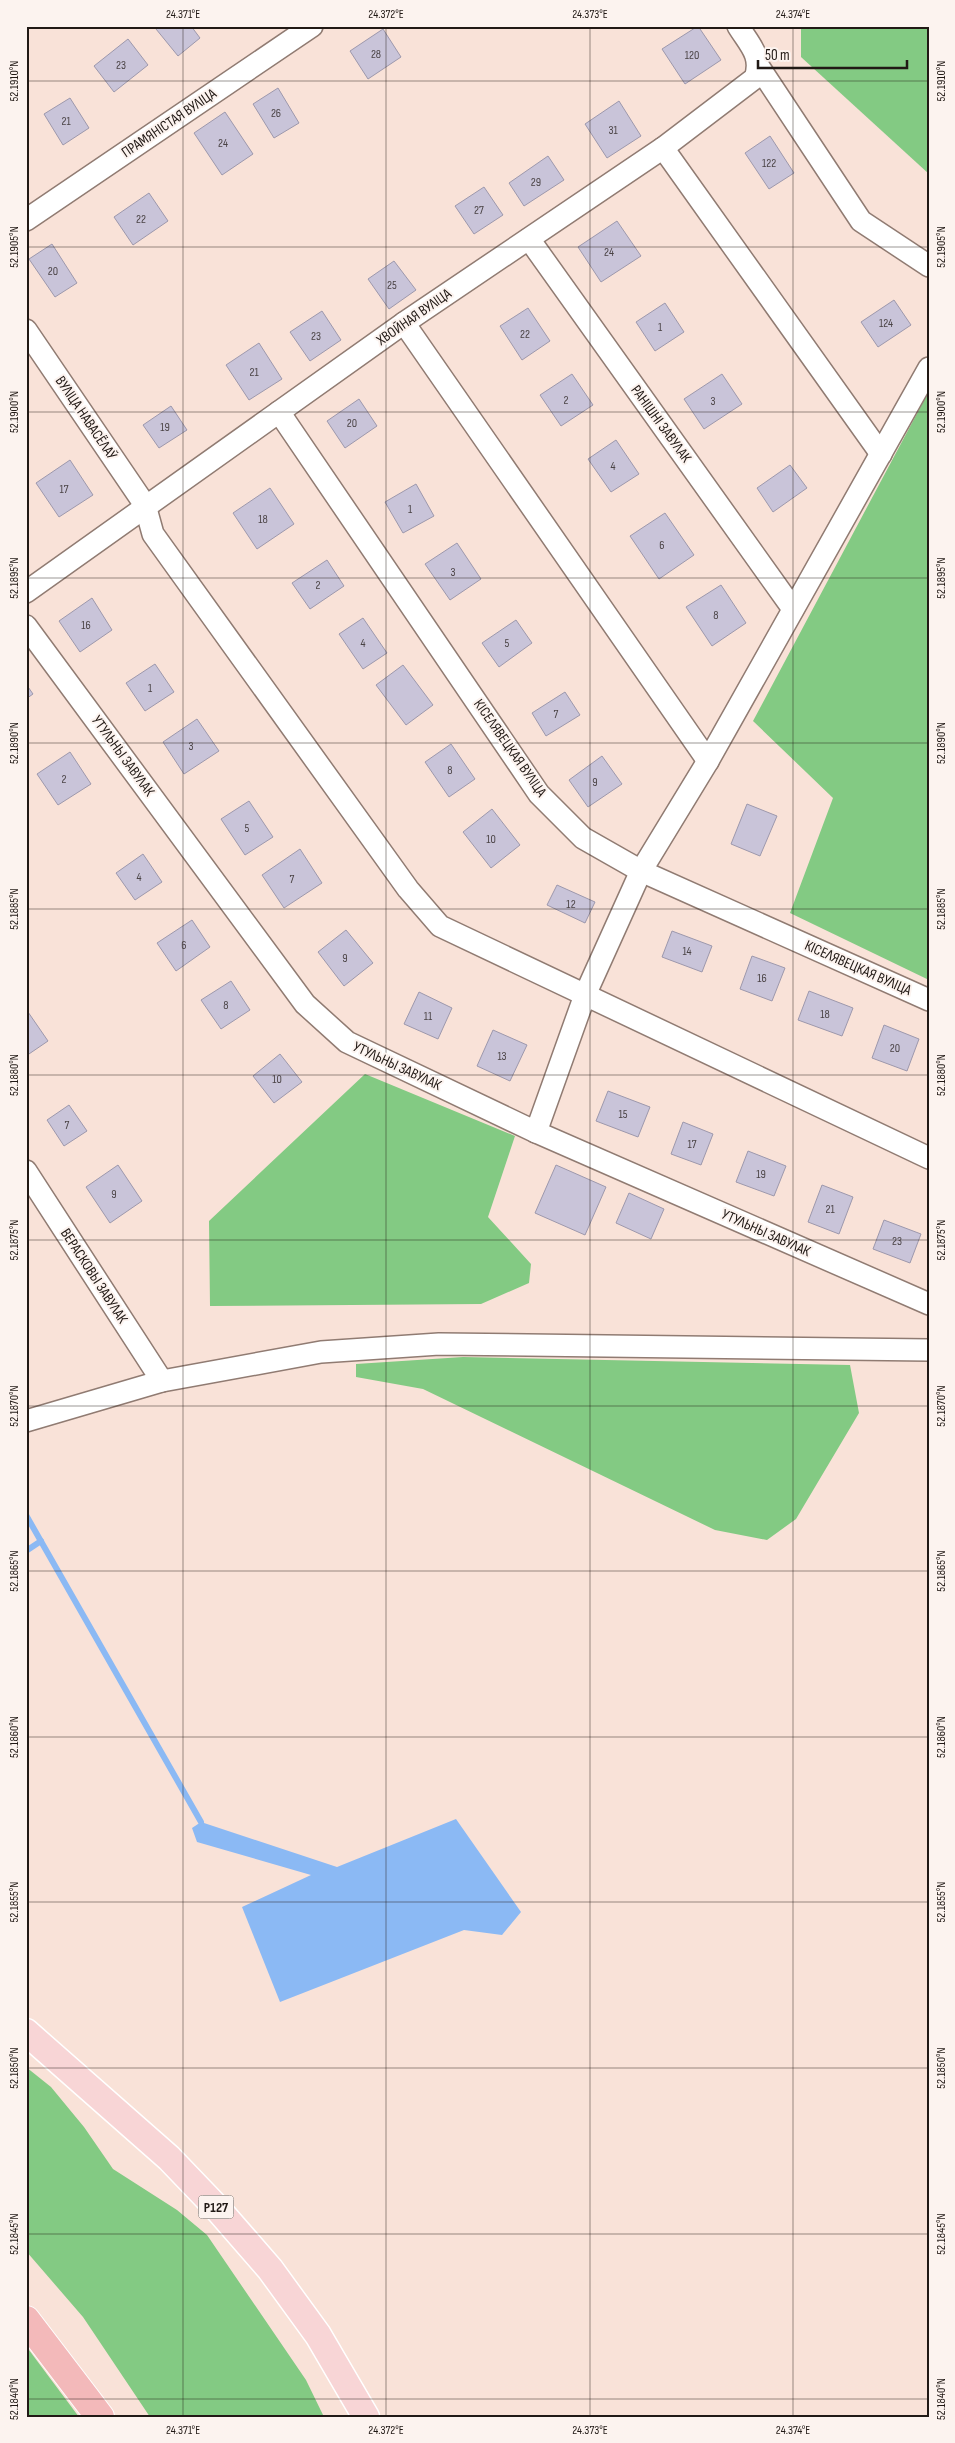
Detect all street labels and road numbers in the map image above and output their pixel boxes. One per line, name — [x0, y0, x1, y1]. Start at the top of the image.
street label: ПРАМЯНІСТАЯ ВУЛІЦА — [118, 84, 221, 162]
street label: ХВОЙНАЯ ВУЛІЦА — [372, 284, 456, 350]
street label: ВУЛІЦА НАВАСЁЛАЎ — [51, 372, 121, 464]
street label: РАНІШНІ ЗАВУЛАК — [626, 382, 696, 467]
street label: КІСЕЛЯВЕЦКАЯ ВУЛІЦА — [469, 695, 551, 801]
street label: УТУЛЬНЫ ЗАВУЛАК — [87, 712, 159, 800]
street label: КІСЕЛЯВЕЦКАЯ ВУЛІЦА — [802, 936, 915, 1000]
street label: УТУЛЬНЫ ЗАВУЛАК — [350, 1037, 444, 1095]
street label: УТУЛЬНЫ ЗАВУЛАК — [719, 1205, 814, 1261]
street label: ВЕРАСКОВЫ ЗАВУЛАК — [56, 1225, 132, 1327]
road number: Р127 — [198, 2196, 234, 2218]

